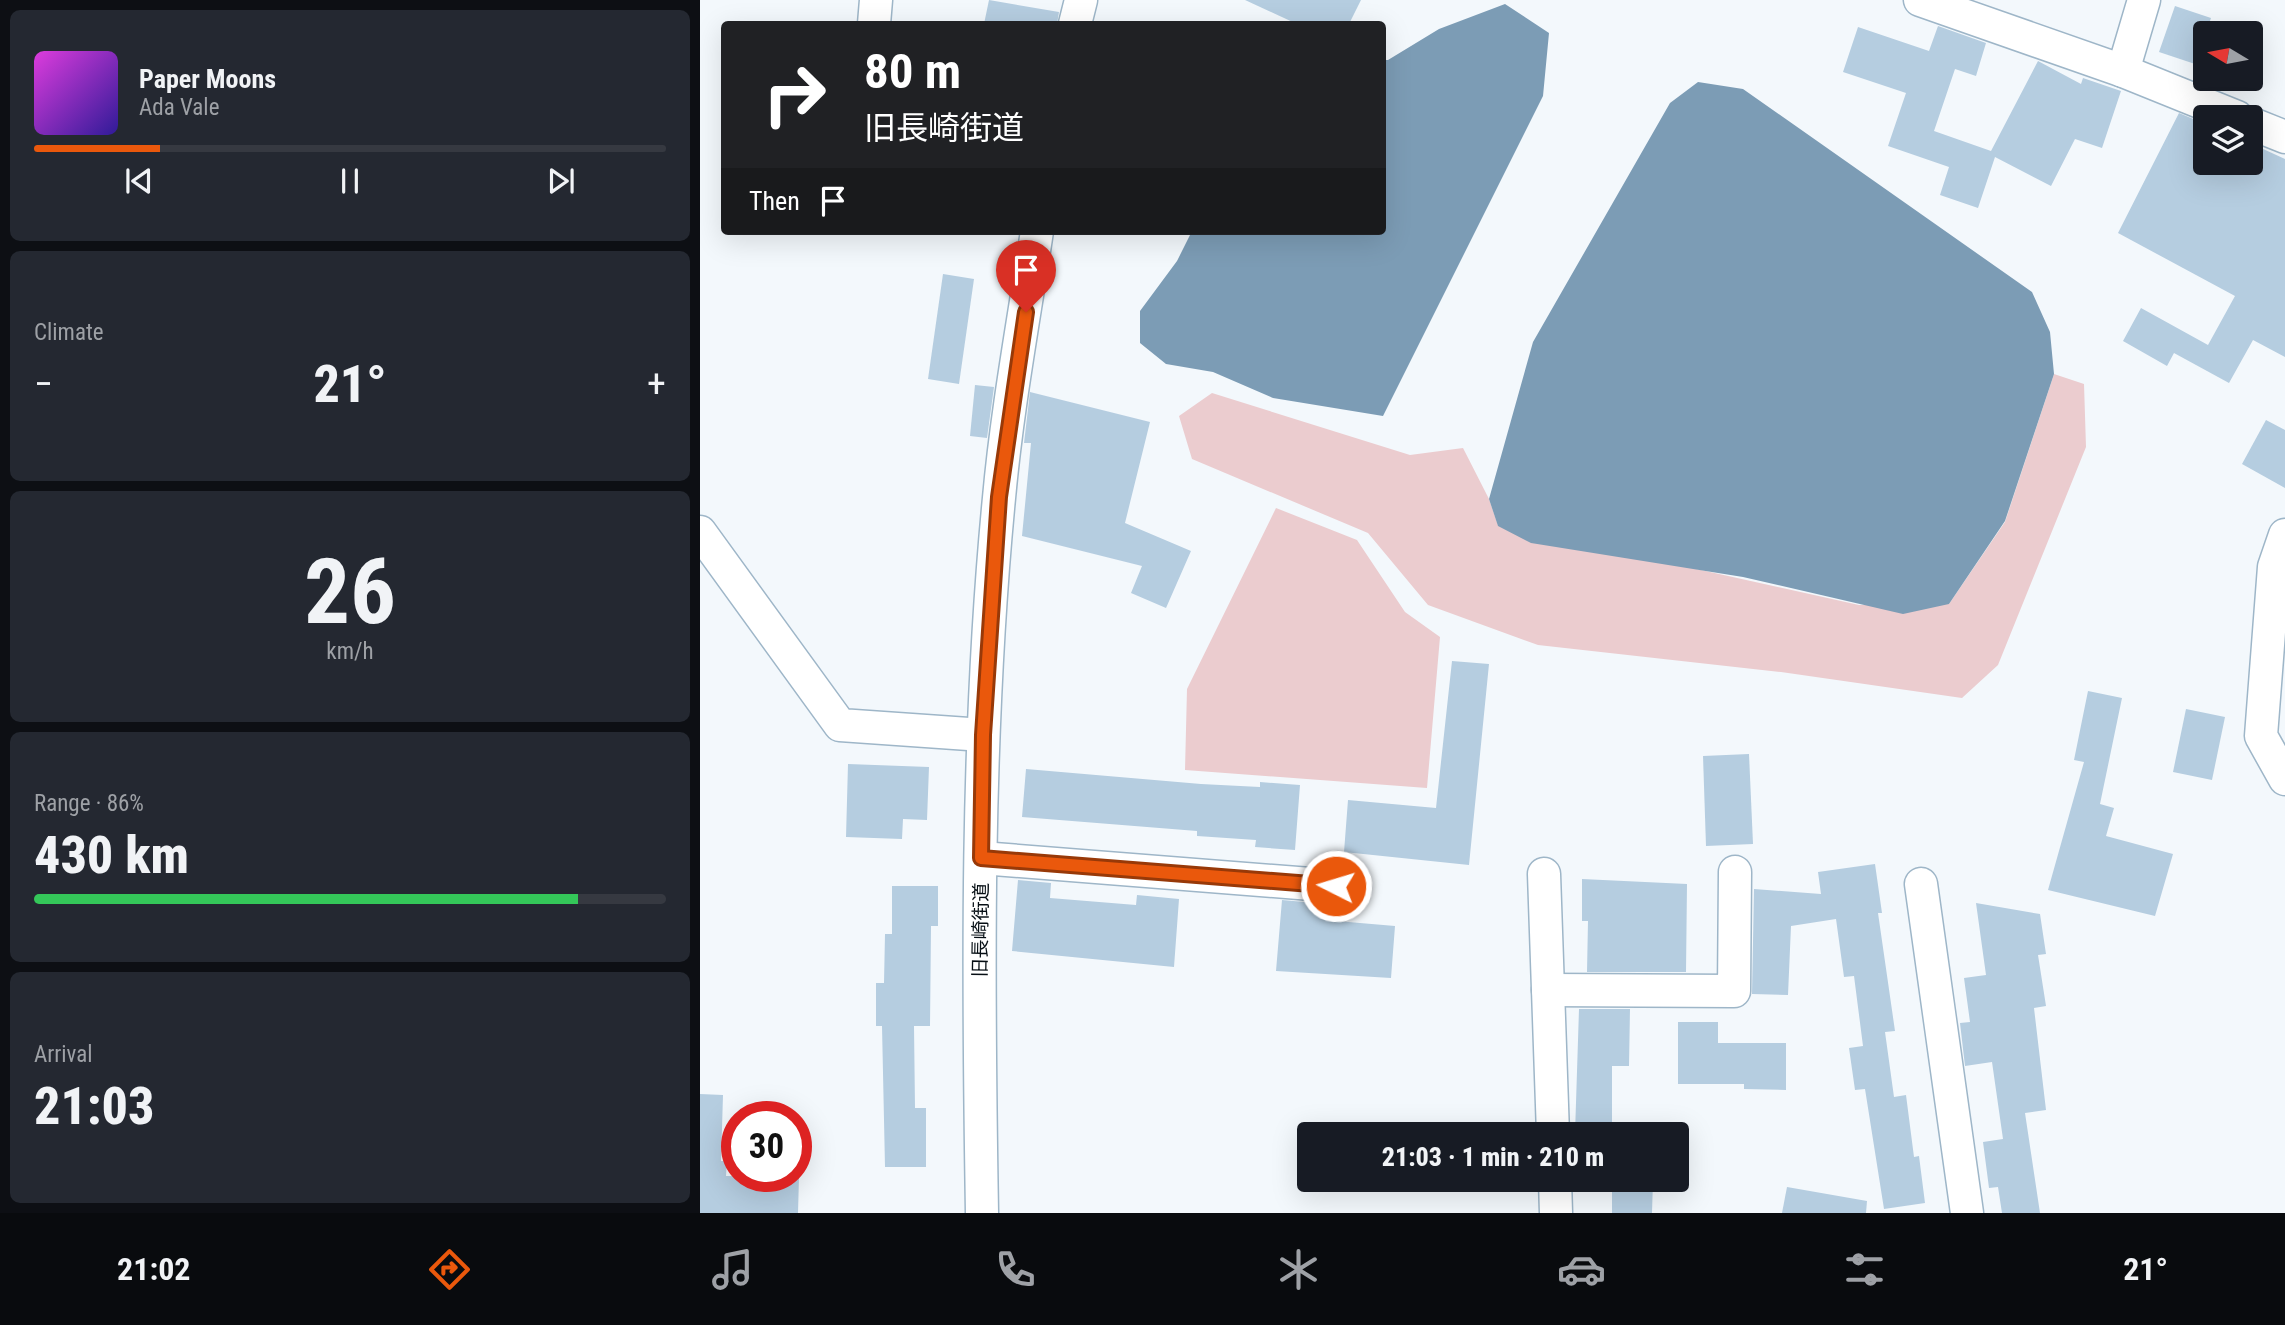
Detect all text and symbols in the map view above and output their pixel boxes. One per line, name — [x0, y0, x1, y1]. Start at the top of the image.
north arrow — [2193, 21, 2263, 91]
map controls — [2193, 21, 2263, 175]
text: 80 m — [864, 43, 961, 100]
icon: right — [749, 49, 840, 140]
text: Paper Moons — [139, 64, 276, 94]
text: Ada Vale — [139, 94, 219, 121]
button: layers — [2193, 105, 2263, 175]
text: 旧長崎街道 — [864, 109, 1024, 147]
icon: previous — [120, 162, 158, 200]
icon: pause — [331, 162, 369, 200]
icon: next — [542, 162, 580, 200]
icon: arrive — [814, 182, 852, 220]
text: Then — [749, 186, 800, 216]
pin — [996, 240, 1056, 312]
icon: arrive — [1007, 251, 1045, 289]
text: Climate — [34, 319, 104, 346]
text: 21° — [313, 354, 387, 415]
text: − — [34, 362, 53, 406]
text: + — [647, 362, 666, 406]
text: 26 — [304, 539, 396, 645]
text: km/h — [326, 638, 374, 665]
text: Range · 86% — [34, 790, 144, 817]
text: 430 km — [34, 825, 189, 886]
position arrow — [1299, 849, 1373, 923]
street label: 旧長崎街道 — [968, 882, 993, 978]
text: Arrival — [34, 1041, 93, 1068]
text: 21:03 — [34, 1076, 154, 1137]
speed limit sign: 30 — [721, 1101, 812, 1192]
text: 21:03 · 1 min · 210 m — [1382, 1142, 1604, 1172]
icon: directions — [425, 1245, 474, 1294]
icon: music — [708, 1245, 757, 1294]
icon: phone — [991, 1245, 1040, 1294]
icon: climate — [1274, 1245, 1323, 1294]
icon: car — [1557, 1245, 1606, 1294]
icon: filters — [1840, 1245, 1889, 1294]
text: 21:02 — [117, 1250, 190, 1288]
text: 21° — [2123, 1250, 2168, 1288]

